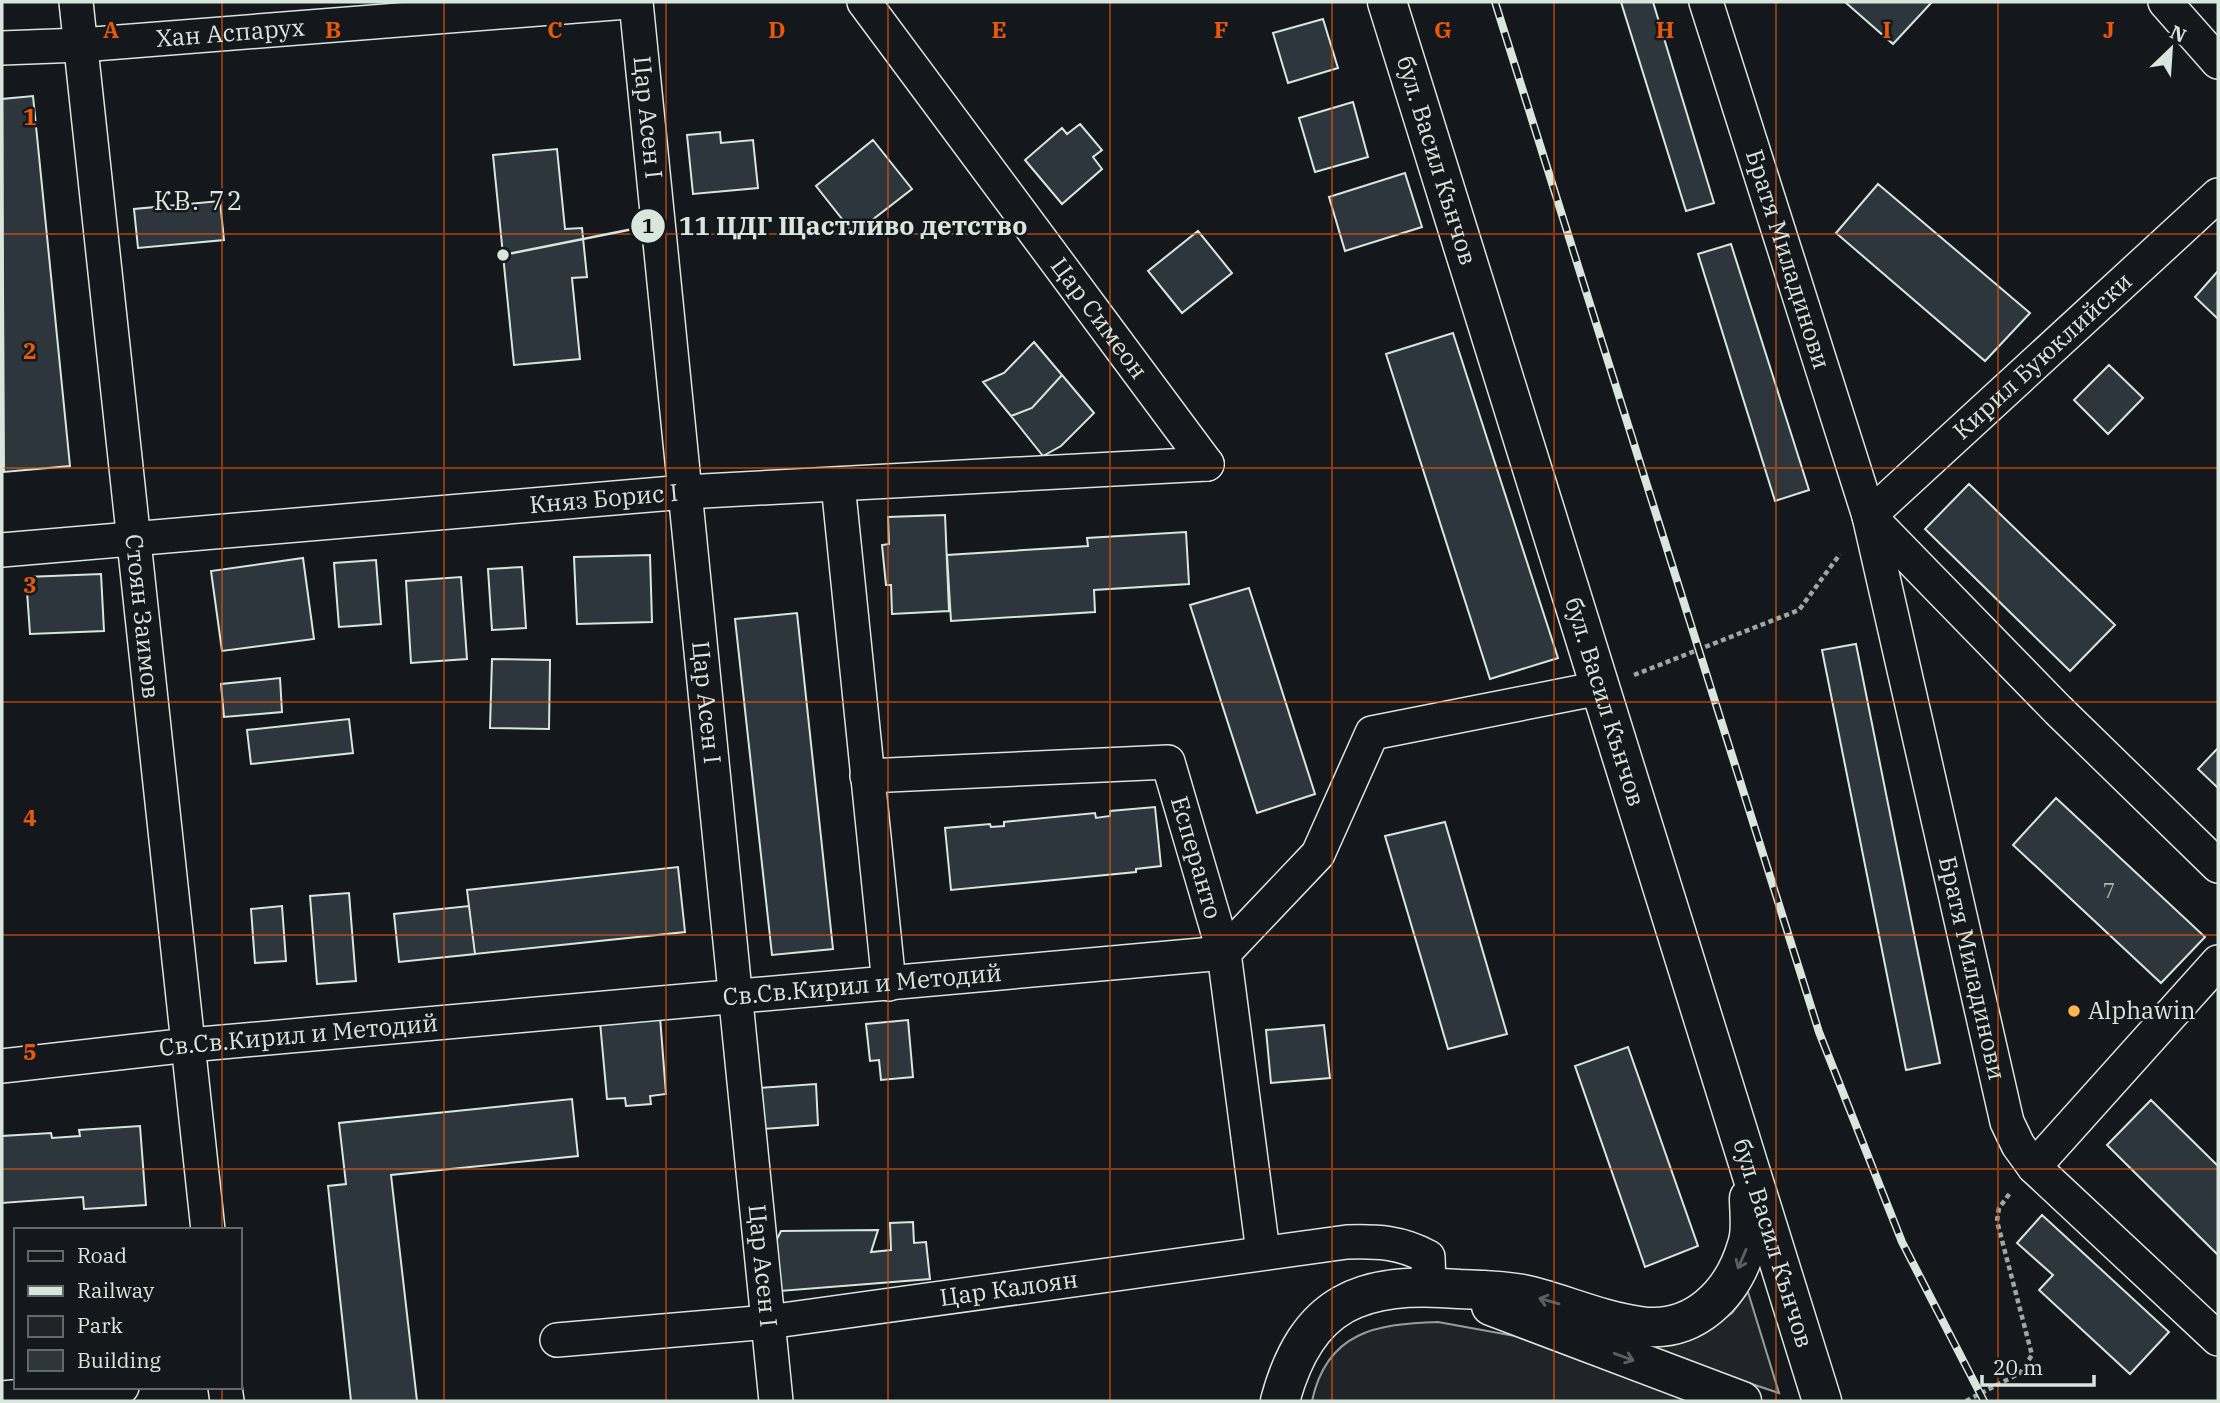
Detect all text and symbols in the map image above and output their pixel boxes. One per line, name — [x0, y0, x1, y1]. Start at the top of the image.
street label: Хан Аспарух — [155, 10, 306, 54]
text: A — [103, 14, 119, 44]
text: B — [325, 14, 341, 44]
text: C — [547, 14, 563, 44]
text: D — [768, 14, 786, 44]
text: E — [991, 14, 1007, 44]
text: F — [1214, 14, 1228, 44]
text: G — [1434, 14, 1452, 44]
text: H — [1656, 14, 1674, 44]
text: I — [1883, 14, 1891, 44]
text: J — [2103, 14, 2115, 44]
north arrow — [2136, 14, 2206, 84]
text: N — [2166, 20, 2190, 48]
street label: бул. Васил Кънчов — [1390, 52, 1485, 269]
street label: Цар Асен I — [626, 54, 671, 180]
text: 1 — [23, 101, 37, 131]
street label: Братя Миладинови — [1739, 145, 1838, 373]
district label: КВ. 72 — [154, 183, 244, 217]
callout: 11 ЦДГ Щастливо детство — [630, 203, 1042, 250]
text: 11 ЦДГ Щастливо детство — [679, 208, 1027, 242]
text: 1 — [642, 211, 654, 239]
street label: Цар Симеон — [1044, 250, 1155, 385]
street label: Кирил Буюклийски — [1946, 265, 2138, 446]
text: 2 — [23, 335, 37, 365]
street label: Княз Борис I — [528, 476, 679, 520]
street label: Стоян Заимов — [118, 532, 168, 700]
text: 3 — [23, 569, 37, 599]
street label: бул. Васил Кънчов — [1558, 593, 1653, 810]
street label: Цар Асен I — [685, 640, 729, 765]
street label: Есперанто — [1164, 792, 1230, 922]
text: 4 — [23, 802, 37, 832]
street label: Братя Миладинови — [1932, 853, 2014, 1083]
house number: 7 — [2103, 876, 2115, 904]
street label: Св.Св.Кирил и Методий — [721, 956, 1003, 1012]
place label: Alphawin — [2088, 994, 2196, 1026]
marker: Alphawin — [2066, 1003, 2082, 1019]
street label: Св.Св.Кирил и Методий — [157, 1006, 439, 1063]
text: 5 — [23, 1036, 37, 1066]
street label: бул. Васил Кънчов — [1726, 1135, 1821, 1351]
street label: Цар Асен I — [741, 1203, 786, 1328]
legend — [14, 1228, 242, 1389]
text: Road — [77, 1241, 127, 1269]
one-way arrow — [1734, 1248, 1747, 1269]
street label: Цар Калоян — [938, 1262, 1080, 1313]
text: Railway — [77, 1276, 155, 1304]
one-way arrow — [1538, 1293, 1560, 1306]
text: Park — [77, 1311, 124, 1339]
scale bar — [1982, 1344, 2094, 1388]
text: Building — [77, 1346, 162, 1374]
one-way arrow — [1613, 1352, 1635, 1365]
text: 20 m — [1993, 1353, 2043, 1381]

